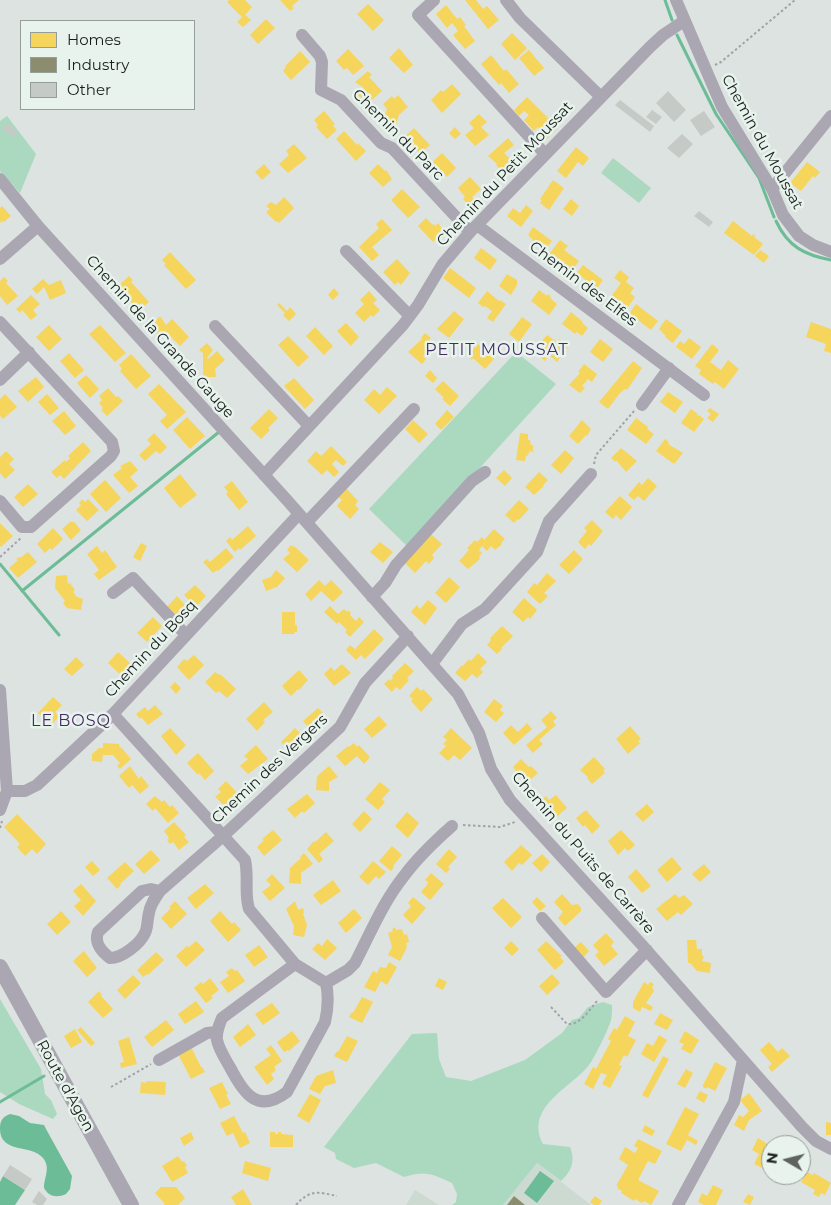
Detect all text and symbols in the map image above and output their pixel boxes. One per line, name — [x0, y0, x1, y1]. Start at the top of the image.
legend — [20, 20, 195, 110]
text: Homes — [67, 30, 121, 49]
text: Industry — [67, 55, 129, 74]
street label: Chemin du Moussat — [717, 71, 807, 213]
text: Other — [67, 80, 111, 99]
street label: Chemin du Parc — [349, 86, 447, 184]
street label: Chemin du Petit Moussat — [433, 98, 577, 250]
street label: Chemin des Elfes — [526, 238, 640, 330]
street label: Chemin de la Grande Gauge — [82, 252, 238, 422]
district label: PETIT MOUSSAT — [424, 340, 570, 360]
street label: Chemin du Bosq — [101, 597, 201, 701]
district label: LE BOSQ — [30, 711, 112, 731]
street label: Chemin des Vergers — [208, 711, 332, 827]
street label: Chemin du Puits de Carrère — [508, 768, 658, 938]
street label: Route d'Agen — [32, 1037, 98, 1135]
north arrow — [761, 1135, 811, 1185]
text: N — [762, 1151, 782, 1165]

